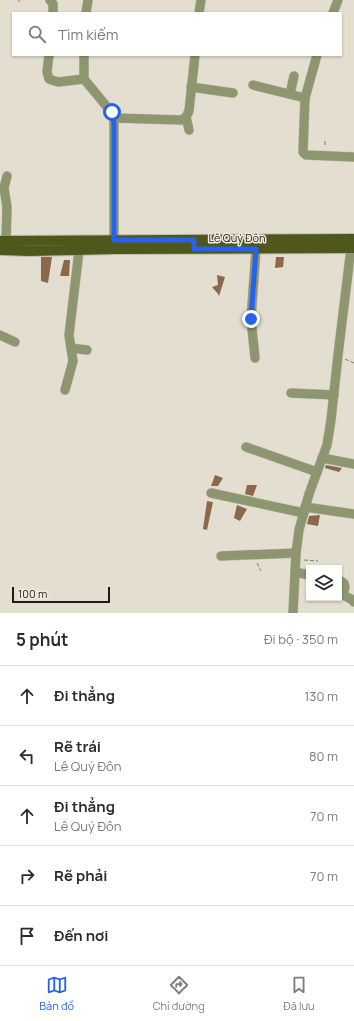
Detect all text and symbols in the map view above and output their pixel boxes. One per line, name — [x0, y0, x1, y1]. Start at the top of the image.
search box — [12, 12, 342, 56]
icon: search — [26, 23, 48, 45]
text: Tìm kiếm — [58, 24, 118, 45]
route start — [103, 103, 121, 121]
street label: Lê Quý Đôn — [208, 230, 266, 245]
route end — [242, 310, 260, 328]
map controls — [306, 565, 342, 601]
button: layers — [306, 565, 342, 601]
scale bar — [12, 585, 110, 604]
text: 100 m — [18, 586, 47, 601]
text: 5 phút — [16, 628, 68, 651]
text: Đi bộ · 350 m — [264, 630, 338, 648]
icon: ahead — [16, 685, 38, 707]
text: Đi thẳng — [54, 685, 115, 706]
text: 130 m — [304, 687, 338, 705]
text: Rẽ trái — [54, 736, 101, 757]
icon: left — [16, 745, 38, 767]
text: 80 m — [309, 747, 338, 765]
text: Lê Quý Đôn — [54, 757, 121, 775]
text: Đi thẳng — [54, 796, 115, 817]
icon: ahead — [16, 805, 38, 827]
text: 70 m — [310, 807, 338, 825]
text: Lê Quý Đôn — [54, 817, 121, 835]
icon: right — [16, 865, 38, 887]
text: Rẽ phải — [54, 865, 107, 886]
text: 70 m — [310, 867, 338, 885]
icon: arrive — [16, 925, 38, 947]
text: Đến nơi — [54, 925, 108, 946]
tab: Bản đồ — [39, 974, 74, 1013]
tab: Chỉ đường — [153, 974, 205, 1013]
tab: Đã lưu — [283, 974, 315, 1013]

